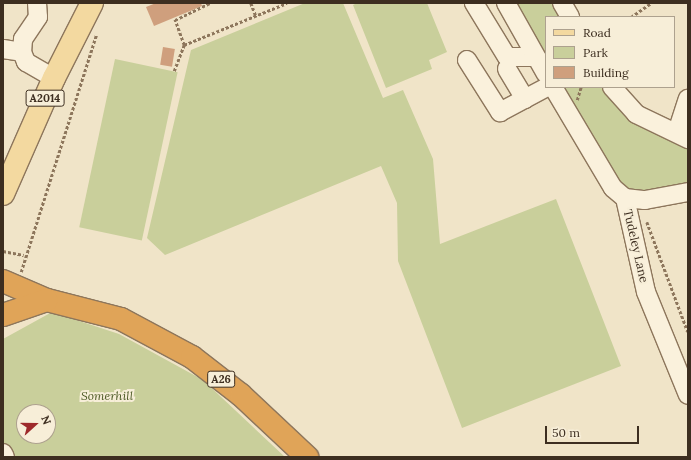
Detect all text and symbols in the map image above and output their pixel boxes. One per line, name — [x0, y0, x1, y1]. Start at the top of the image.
legend — [545, 16, 675, 88]
text: Road — [583, 25, 611, 40]
text: Park — [583, 45, 608, 60]
text: Building — [583, 65, 629, 80]
road number: A2014 — [25, 89, 65, 107]
street label: Tudeley Lane — [621, 208, 651, 284]
road number: A26 — [207, 370, 235, 388]
park label: Somerhill — [81, 389, 133, 403]
north arrow — [16, 404, 56, 444]
text: N — [38, 414, 54, 427]
scale bar — [547, 418, 641, 444]
text: 50 m — [552, 425, 580, 440]

